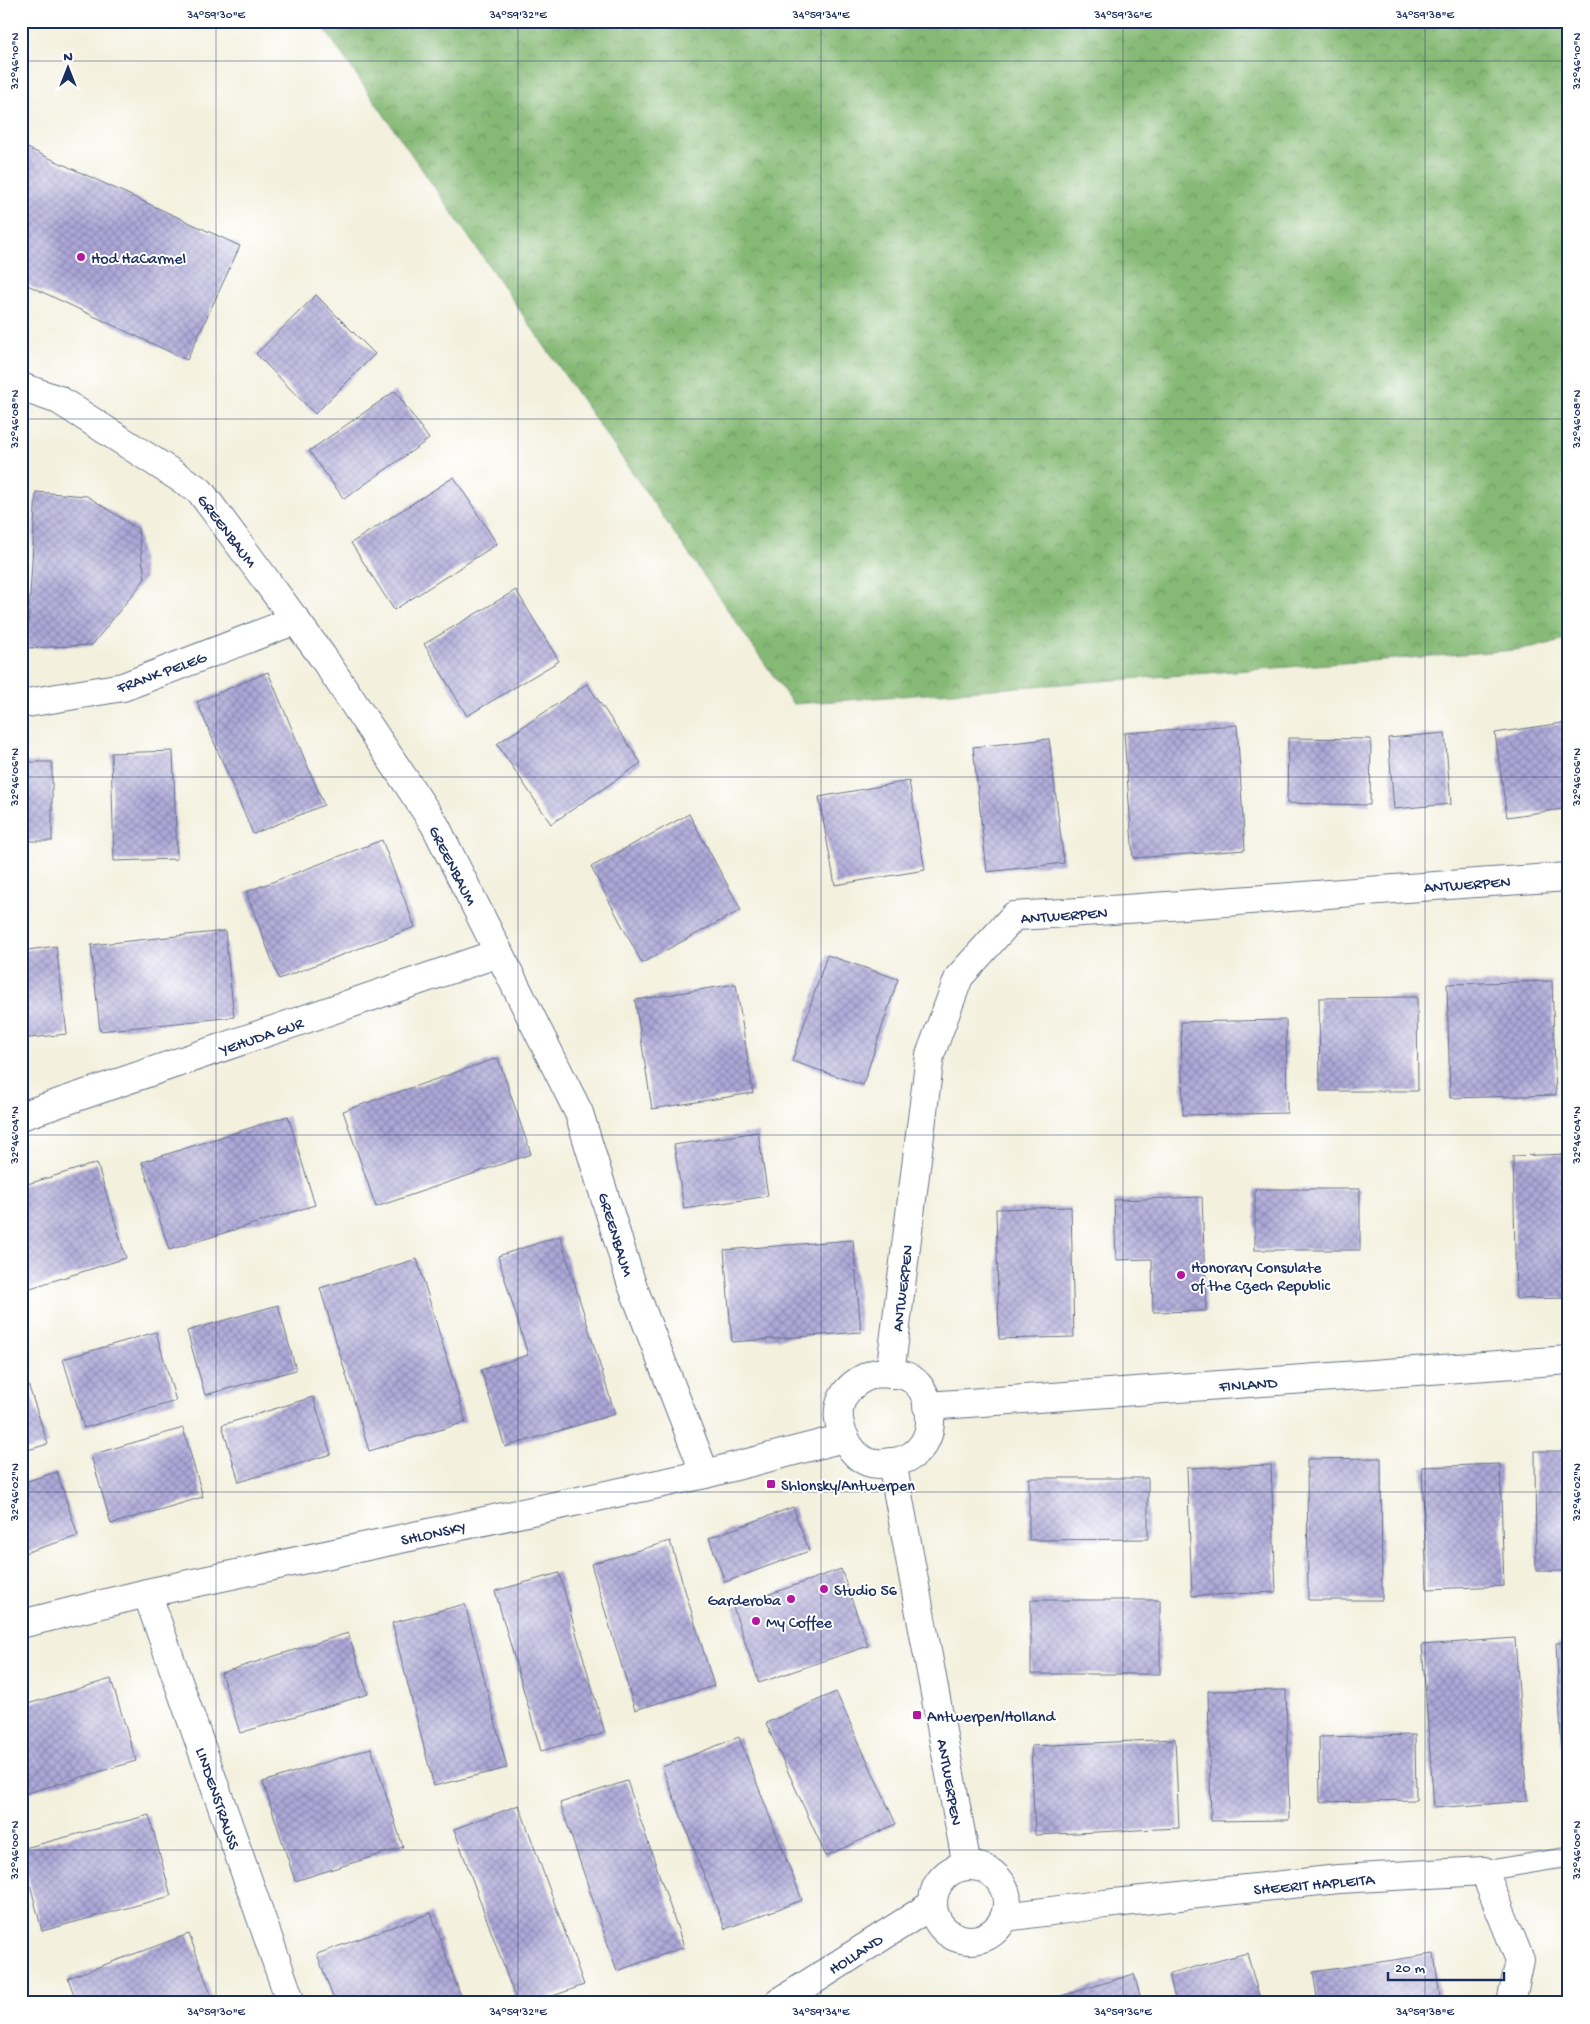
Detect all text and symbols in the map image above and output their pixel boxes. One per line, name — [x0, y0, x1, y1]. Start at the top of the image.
text: 34°59'30"E — [186, 9, 246, 23]
text: 34°59'32"E — [488, 9, 547, 23]
text: 34°59'34"E — [791, 9, 850, 23]
text: 34°59'36"E — [1093, 9, 1152, 23]
text: 34°59'38"E — [1395, 9, 1454, 23]
text: 32°46'10"N — [9, 32, 23, 90]
text: 32°46'10"N — [1571, 32, 1585, 90]
north arrow — [42, 42, 92, 92]
text: N — [63, 49, 73, 66]
marker: Hod HaCarmel — [75, 251, 87, 263]
place label: Hod HaCarmel — [91, 251, 186, 270]
text: 32°46'08"N — [9, 390, 23, 449]
text: 32°46'08"N — [1571, 390, 1585, 449]
street label: GREENBAUM — [191, 492, 259, 573]
street label: FRANK PELEG — [114, 649, 210, 700]
text: 32°46'06"N — [9, 748, 23, 807]
text: 32°46'06"N — [1571, 748, 1585, 807]
street label: GREENBAUM — [423, 824, 479, 910]
street label: ANTWERPEN — [1423, 874, 1511, 899]
street label: ANTWERPEN — [1020, 905, 1108, 930]
street label: YEHUDA GUR — [216, 1015, 307, 1062]
text: 32°46'04"N — [9, 1106, 23, 1165]
text: 32°46'04"N — [1571, 1106, 1585, 1165]
street label: GREENBAUM — [592, 1191, 636, 1280]
street label: ANTWERPEN — [890, 1244, 919, 1333]
place label: Honorary Consulate of the Czech Republic — [1191, 1260, 1330, 1297]
marker: Honorary Consulate of the Czech Republic — [1175, 1269, 1187, 1281]
street label: FINLAND — [1217, 1375, 1279, 1398]
text: 32°46'02"N — [9, 1463, 23, 1522]
text: 32°46'02"N — [1571, 1463, 1585, 1522]
marker: Shlonsky/Antwerpen — [765, 1478, 777, 1490]
place label: Shlonsky/Antwerpen — [781, 1478, 915, 1497]
street label: SHLONSKY — [399, 1519, 468, 1552]
marker: Studio 56 — [818, 1583, 830, 1595]
place label: Studio 56 — [834, 1583, 898, 1602]
place label: Garderoba — [707, 1593, 782, 1612]
marker: Garderoba — [785, 1593, 797, 1605]
marker: My Coffee — [750, 1615, 762, 1627]
place label: My Coffee — [766, 1615, 833, 1634]
marker: Antwerpen/Holland — [911, 1709, 923, 1721]
place label: Antwerpen/Holland — [927, 1709, 1056, 1728]
street label: ANTWERPEN — [931, 1738, 964, 1827]
street label: LINDENSTRAUSS — [189, 1746, 242, 1853]
text: 32°46'00"N — [9, 1820, 23, 1880]
text: 32°46'00"N — [1571, 1820, 1585, 1880]
street label: SHEERIT HAPLEITA — [1253, 1872, 1377, 1901]
street label: HOLLAND — [826, 1931, 888, 1980]
scale bar — [1388, 1949, 1504, 1981]
text: 20 m — [1395, 1960, 1425, 1978]
text: 34°59'30"E — [186, 2006, 246, 2020]
text: 34°59'32"E — [488, 2006, 547, 2020]
text: 34°59'34"E — [791, 2006, 850, 2020]
text: 34°59'36"E — [1093, 2006, 1152, 2020]
text: 34°59'38"E — [1395, 2006, 1454, 2020]

